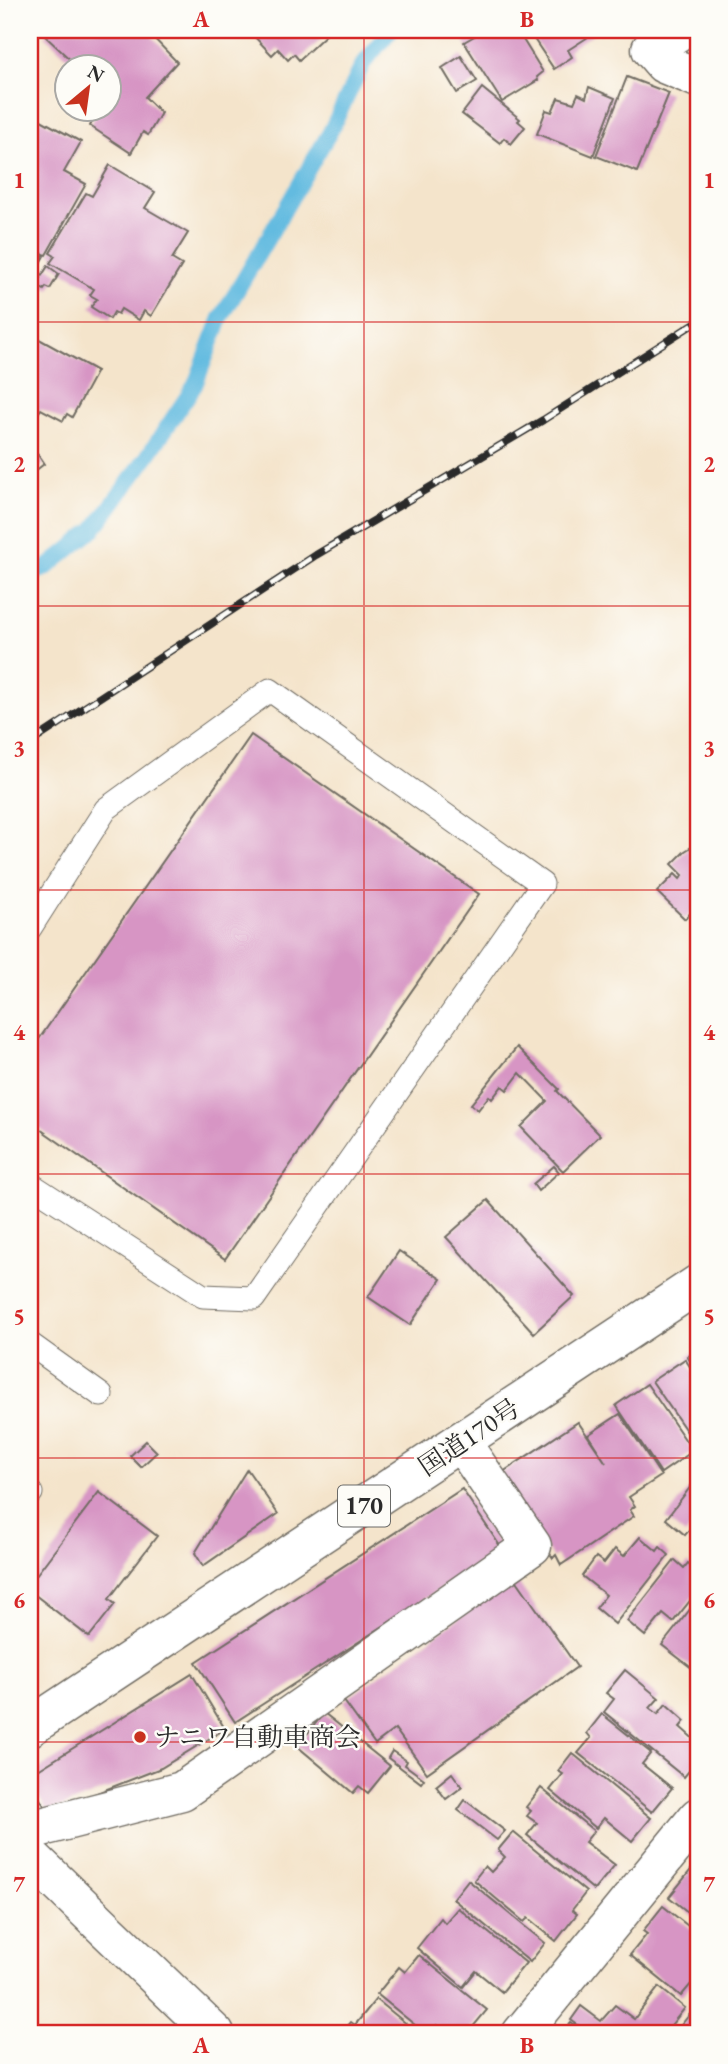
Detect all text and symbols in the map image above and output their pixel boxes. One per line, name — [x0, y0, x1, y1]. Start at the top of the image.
text: A — [192, 4, 210, 34]
text: B — [520, 4, 534, 34]
north arrow — [52, 52, 122, 122]
text: N — [83, 59, 109, 89]
text: 1 — [13, 165, 25, 195]
text: 1 — [703, 165, 715, 195]
text: 2 — [13, 449, 25, 479]
text: 2 — [703, 449, 715, 479]
text: 3 — [13, 733, 25, 763]
text: 3 — [703, 733, 715, 763]
text: 4 — [13, 1017, 26, 1047]
text: 4 — [703, 1017, 716, 1047]
text: 5 — [13, 1301, 25, 1331]
text: 5 — [703, 1301, 715, 1331]
street label: 国道170号 — [412, 1391, 526, 1483]
road number: 170 — [338, 1486, 390, 1526]
text: 6 — [13, 1585, 25, 1615]
text: 6 — [703, 1585, 715, 1615]
place label: ナニワ自動車商会 — [154, 1720, 361, 1754]
marker: ナニワ自動車商会 — [132, 1729, 148, 1745]
text: 7 — [13, 1869, 26, 1899]
text: 7 — [703, 1869, 716, 1899]
text: A — [192, 2030, 210, 2060]
text: B — [520, 2030, 534, 2060]

